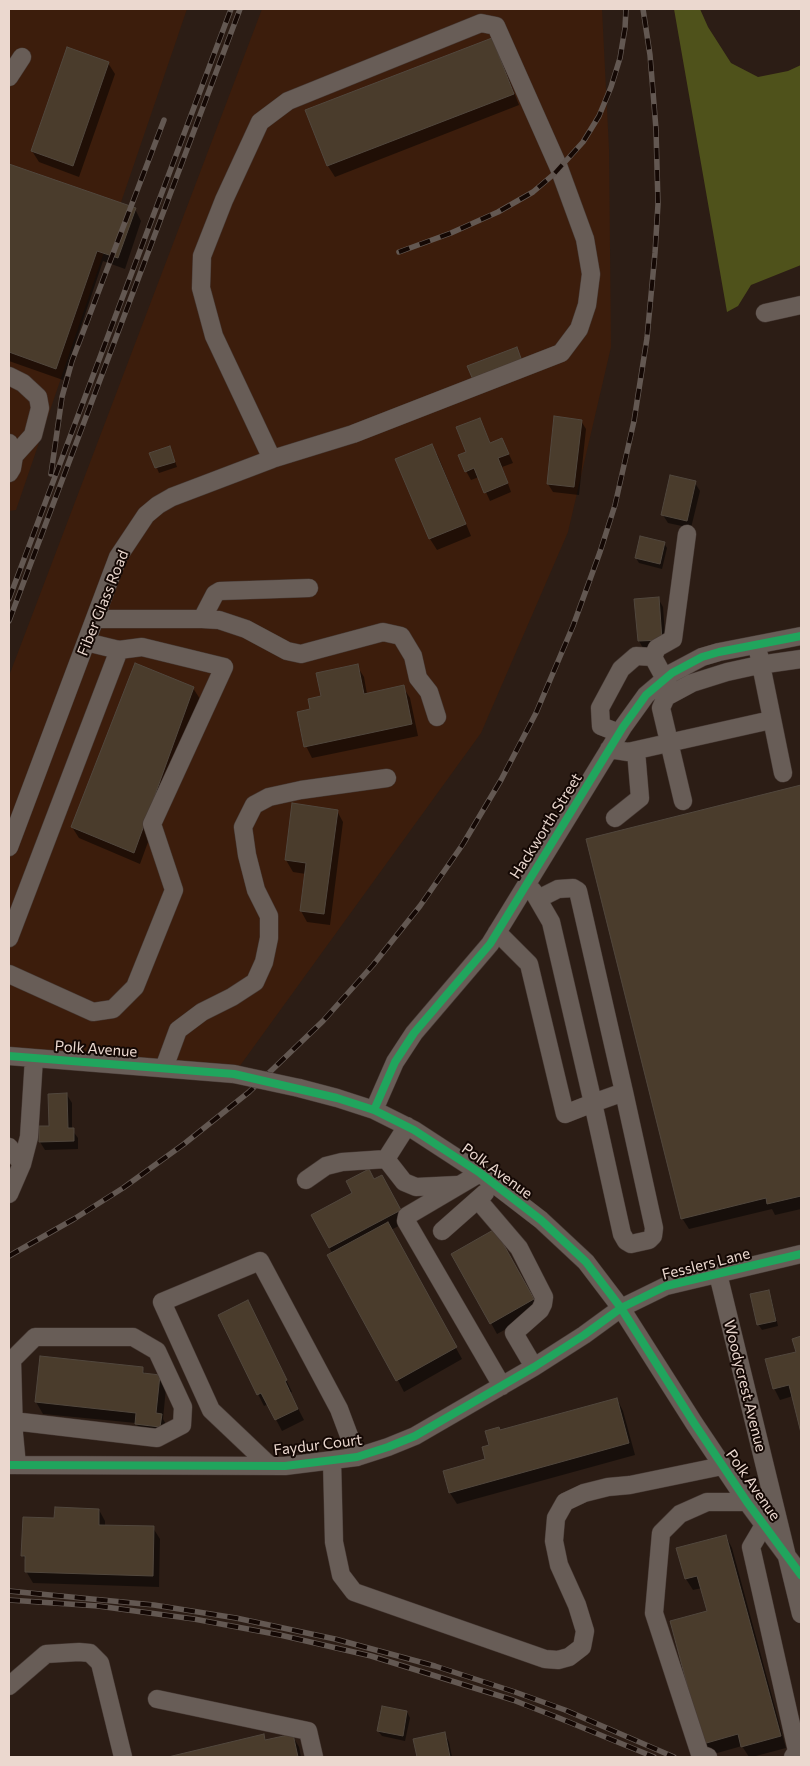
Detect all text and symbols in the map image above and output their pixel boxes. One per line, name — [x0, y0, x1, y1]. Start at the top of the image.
street label: Fiber Glass Road — [74, 548, 132, 658]
street label: Hackworth Street — [506, 770, 586, 882]
street label: Polk Avenue — [54, 1037, 138, 1061]
street label: Polk Avenue — [458, 1139, 536, 1203]
street label: Fesslers Lane — [660, 1244, 752, 1284]
street label: Woodycrest Avenue — [720, 1318, 770, 1454]
street label: Faydur Court — [273, 1431, 363, 1459]
street label: Polk Avenue — [722, 1446, 784, 1524]

